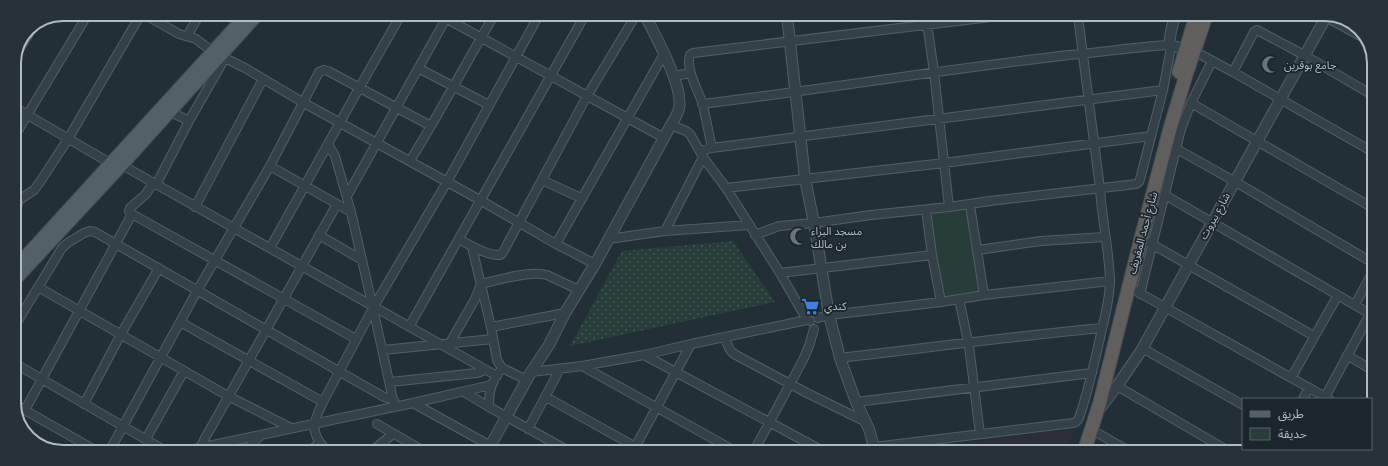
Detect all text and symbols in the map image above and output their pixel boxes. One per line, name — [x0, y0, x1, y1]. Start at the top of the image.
mosque icon: جامع بوقرين — [1261, 55, 1281, 75]
place label: جامع بوقرين — [1284, 59, 1337, 73]
street label: شارع أحمد المقريف — [1125, 190, 1161, 276]
street label: شارع بيروت — [1197, 190, 1234, 242]
place label: مسجد البراء بن مالك — [811, 225, 862, 251]
mosque icon: مسجد البراء بن مالك — [788, 227, 808, 247]
supermarket icon: كندي — [801, 296, 821, 316]
place label: كندي — [824, 300, 847, 315]
legend — [1242, 398, 1372, 450]
text: طريق — [1278, 407, 1304, 422]
text: حديقة — [1278, 427, 1307, 441]

